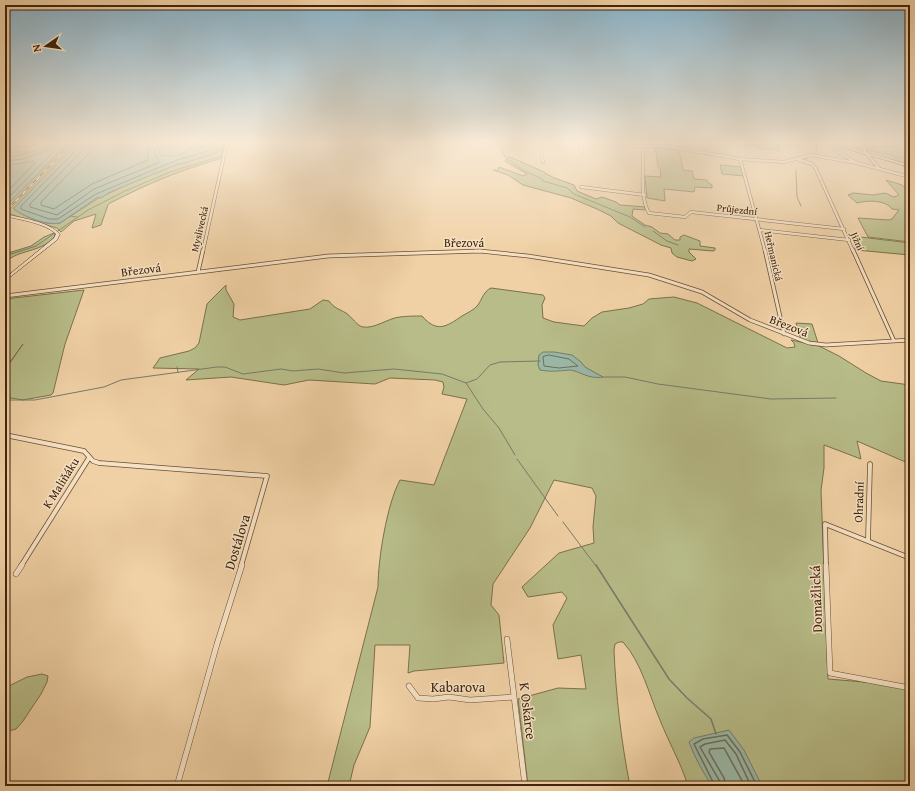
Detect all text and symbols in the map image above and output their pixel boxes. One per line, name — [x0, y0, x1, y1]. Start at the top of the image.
north arrow — [26, 26, 66, 66]
text: N — [27, 42, 45, 54]
street label: Průjezdní — [716, 200, 758, 219]
street label: Myslivecká — [187, 205, 212, 253]
street label: Jižní — [846, 228, 868, 253]
street label: Heřmanická — [760, 230, 787, 283]
street label: Březová — [444, 234, 484, 251]
street label: Březová — [120, 259, 162, 280]
street label: Březová — [767, 310, 811, 341]
street label: K Maliňáku — [38, 454, 83, 511]
street label: Ohradní — [849, 481, 868, 523]
street label: Dostálova — [219, 512, 255, 572]
street label: Domažlická — [805, 565, 827, 633]
street label: Kabarova — [431, 677, 486, 697]
street label: K Oskárce — [515, 681, 541, 741]

